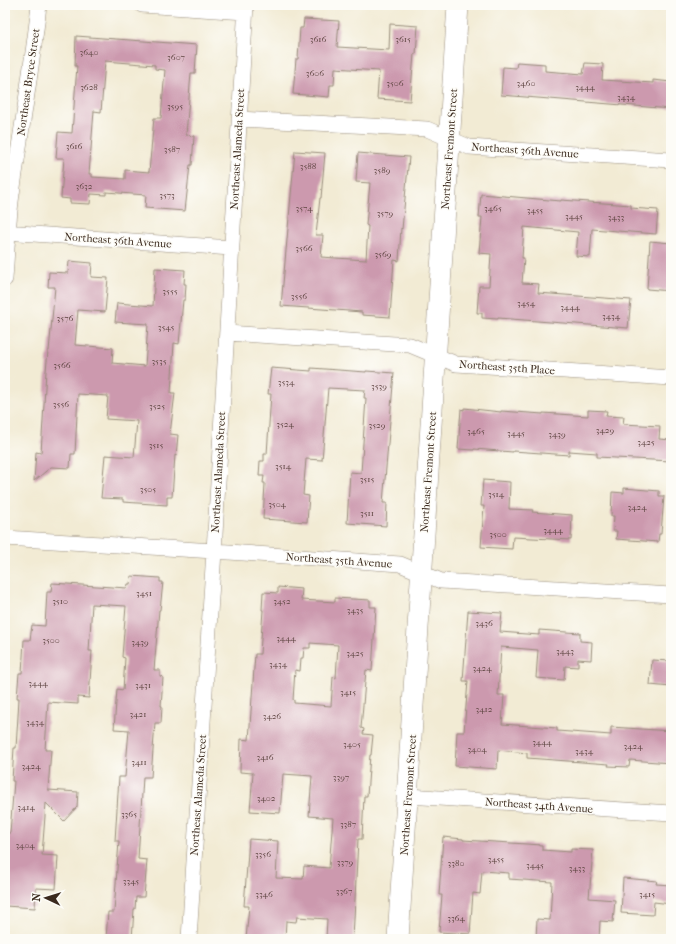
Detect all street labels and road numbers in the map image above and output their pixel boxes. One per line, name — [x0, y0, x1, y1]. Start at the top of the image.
street label: Northeast Bryce Street — [15, 27, 42, 137]
street label: Northeast Alameda Street — [228, 88, 247, 210]
street label: Northeast Fremont Street — [439, 88, 460, 210]
street label: Northeast 36th Avenue — [471, 140, 580, 161]
street label: Northeast 36th Avenue — [64, 230, 173, 251]
street label: Northeast 35th Place — [459, 358, 556, 377]
street label: Northeast Alameda Street — [209, 411, 228, 533]
street label: Northeast Fremont Street — [418, 411, 439, 533]
street label: Northeast 35th Avenue — [285, 550, 393, 571]
street label: Northeast Alameda Street — [188, 734, 209, 856]
street label: Northeast Fremont Street — [398, 734, 419, 856]
street label: Northeast 34th Avenue — [485, 795, 594, 816]

